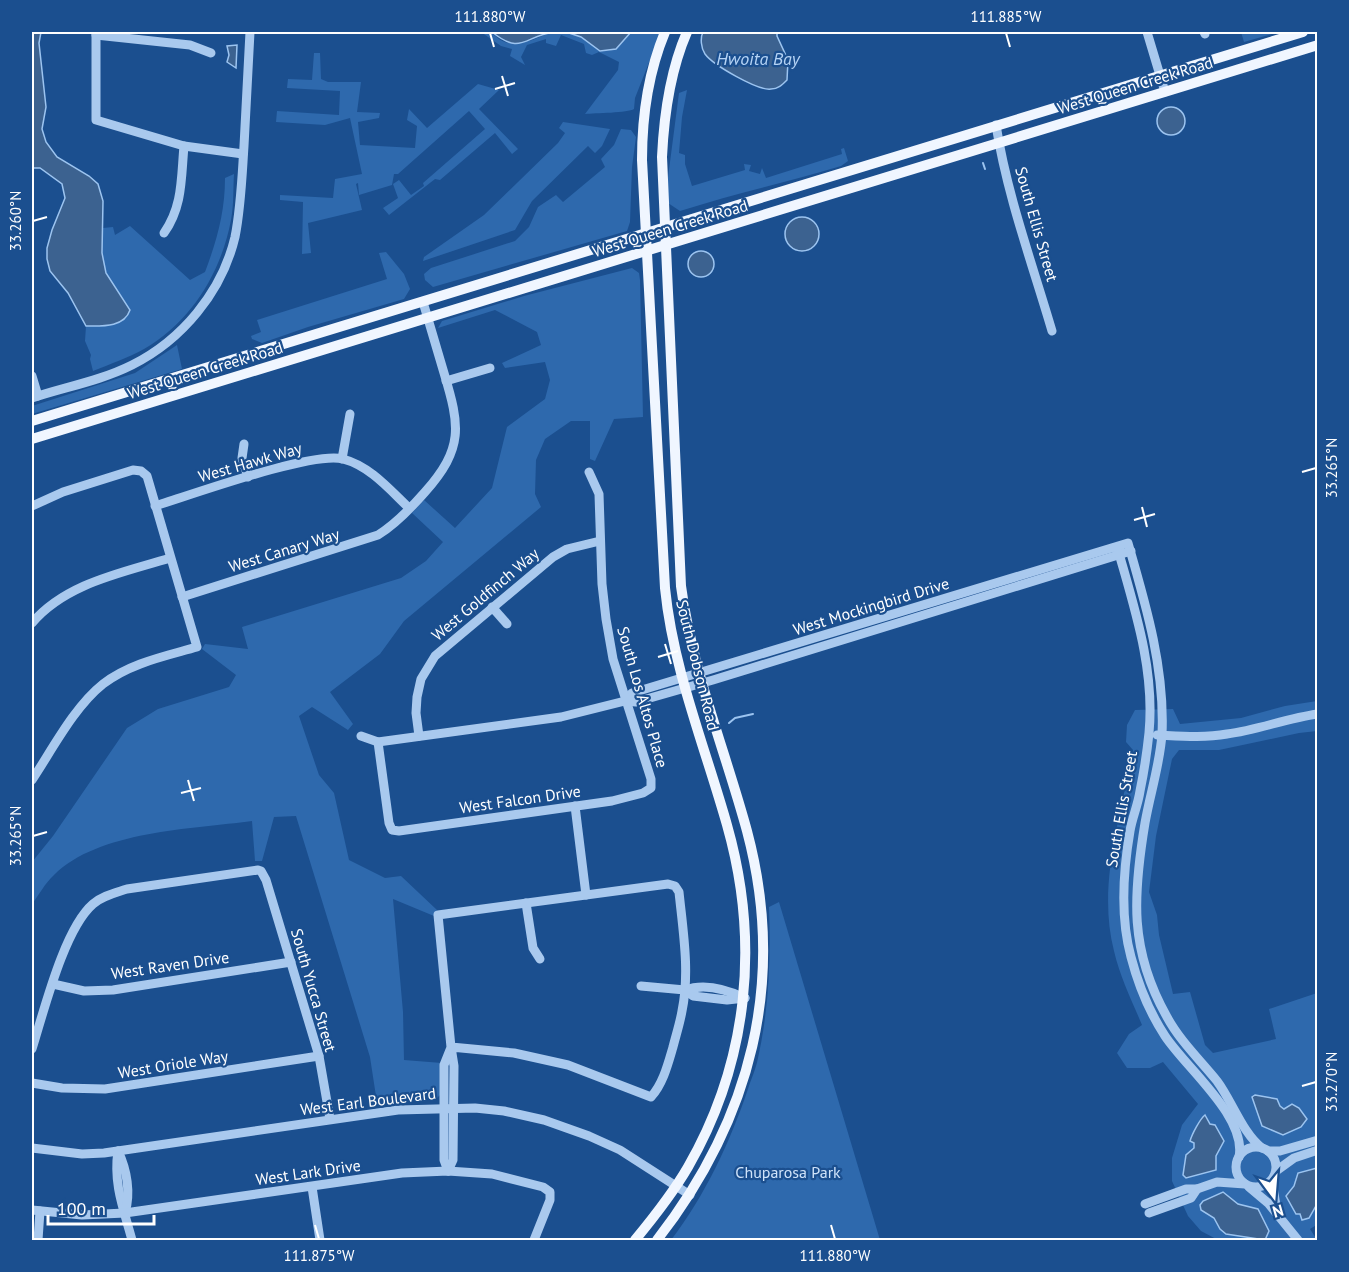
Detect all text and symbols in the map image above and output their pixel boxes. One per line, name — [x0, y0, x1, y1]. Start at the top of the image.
text: 111.880°W — [454, 7, 526, 26]
text: 111.885°W — [970, 7, 1042, 26]
water label: Hwoita Bay — [716, 47, 801, 70]
street label: West Queen Creek Road — [1055, 52, 1215, 118]
street label: South Ellis Street — [1011, 164, 1063, 284]
text: 33.260°N — [6, 191, 25, 251]
street label: West Queen Creek Road — [590, 195, 750, 261]
street label: West Queen Creek Road — [125, 337, 285, 403]
street label: West Hawk Way — [196, 438, 305, 486]
text: 33.265°N — [1322, 438, 1341, 498]
street label: West Canary Way — [226, 523, 342, 576]
street label: West Goldfinch Way — [427, 543, 543, 645]
street label: West Mockingbird Drive — [791, 573, 951, 639]
street label: South Dobson Road — [672, 598, 724, 732]
street label: South Los Altos Place — [613, 624, 673, 770]
street label: South Ellis Street — [1101, 748, 1141, 869]
street label: West Falcon Drive — [458, 781, 582, 817]
text: 33.265°N — [6, 806, 25, 866]
street label: South Yucca Street — [287, 926, 341, 1054]
street label: West Raven Drive — [110, 947, 230, 983]
street label: West Oriole Way — [117, 1045, 230, 1083]
text: 33.270°N — [1322, 1052, 1341, 1112]
street label: West Earl Boulevard — [299, 1083, 437, 1119]
street label: West Lark Drive — [254, 1155, 362, 1189]
park label: Chuparosa Park — [735, 1162, 841, 1182]
north arrow — [1244, 1167, 1304, 1227]
scale bar — [48, 1188, 154, 1226]
text: 100 m — [57, 1197, 106, 1220]
text: N — [1270, 1200, 1286, 1222]
text: 111.875°W — [283, 1246, 355, 1265]
text: 111.880°W — [799, 1246, 871, 1265]

